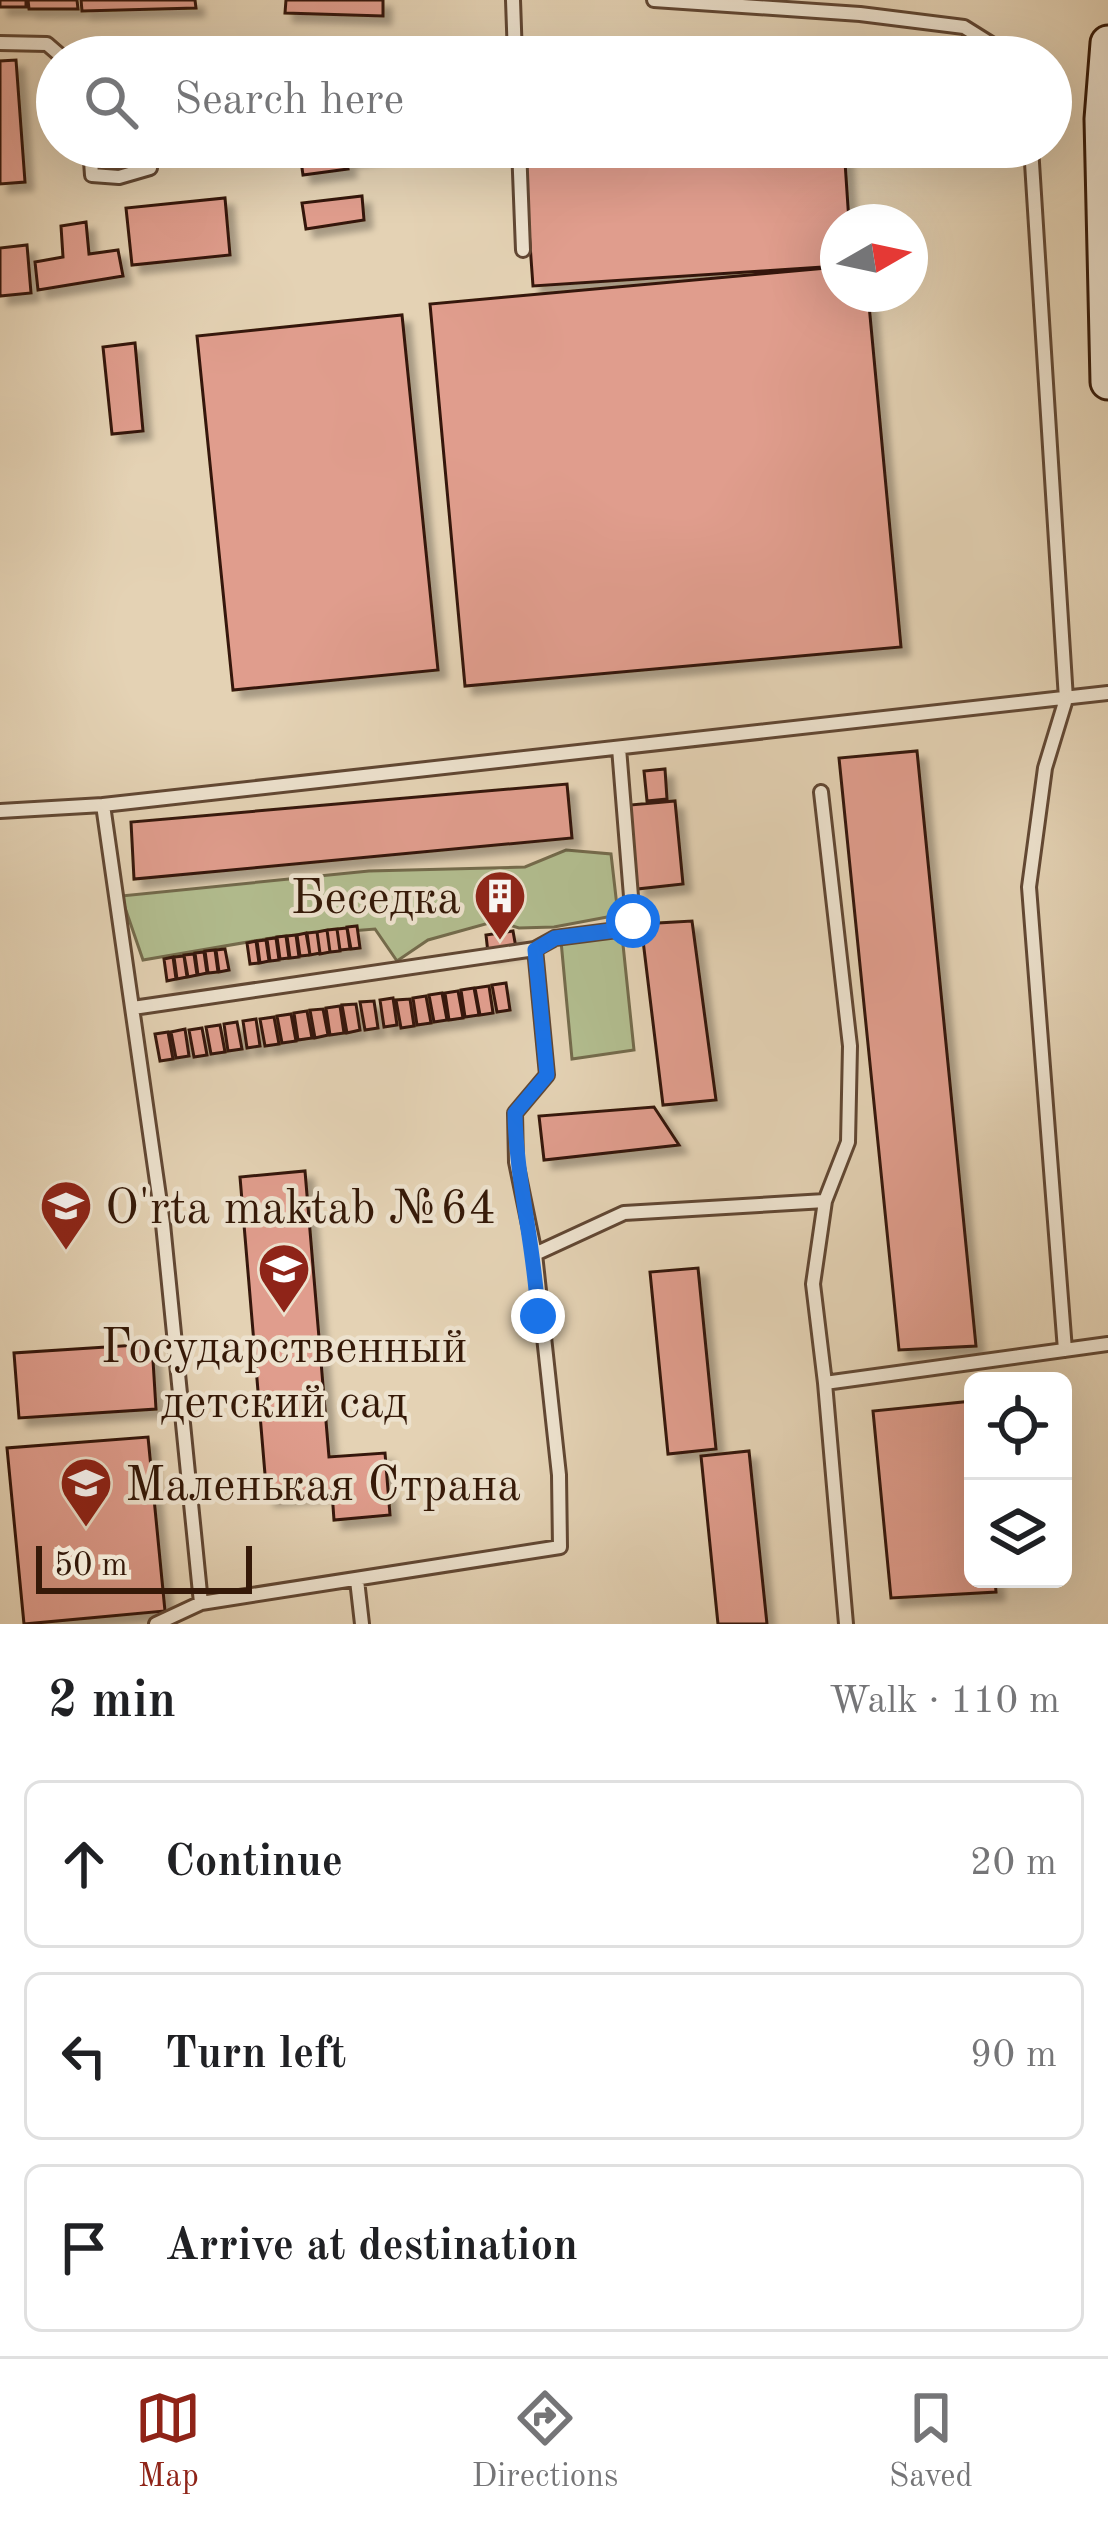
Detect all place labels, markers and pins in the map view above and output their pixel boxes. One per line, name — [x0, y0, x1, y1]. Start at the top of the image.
building icon: Беседка — [472, 868, 528, 942]
place label: Беседка — [291, 876, 461, 924]
school or university icon: O'rta maktab №64 — [38, 1178, 94, 1252]
place label: O'rta maktab №64 — [105, 1186, 496, 1234]
school or university icon: Государственный детский сад — [256, 1241, 312, 1315]
place label: Государственный детский сад — [101, 1325, 467, 1428]
school or university icon: Маленькая Страна — [58, 1455, 114, 1529]
place label: Маленькая Страна — [125, 1463, 521, 1511]

